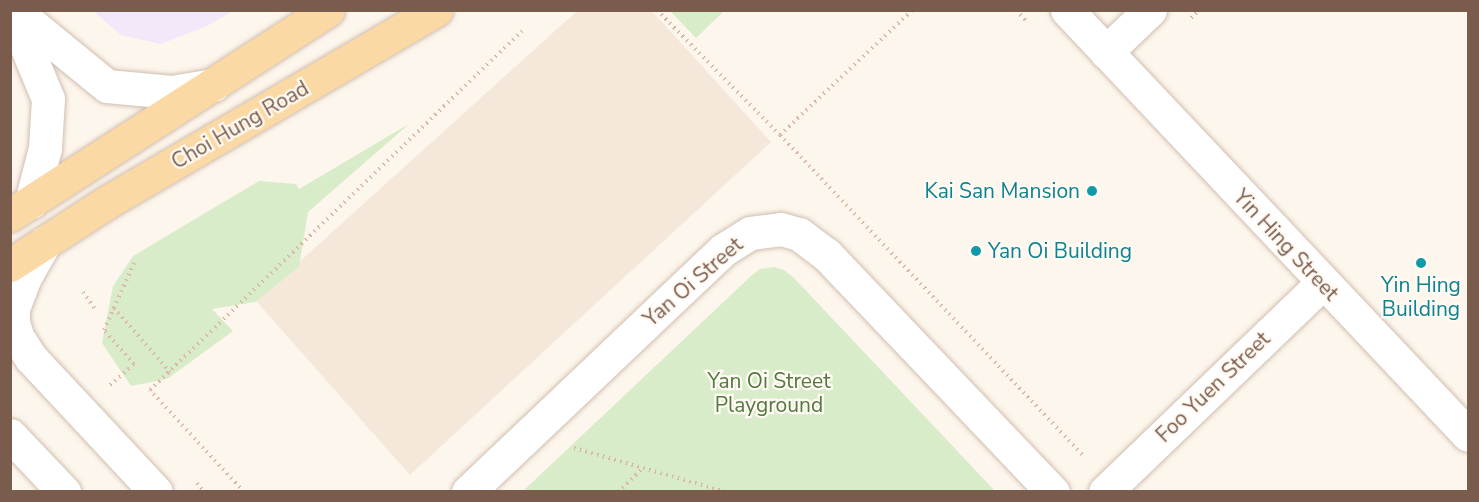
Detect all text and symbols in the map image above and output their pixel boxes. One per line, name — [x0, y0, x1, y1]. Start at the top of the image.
street label: Choi Hung Road — [167, 76, 313, 174]
place label: Kai San Mansion — [925, 178, 1080, 204]
marker: Kai San Mansion — [1085, 184, 1099, 198]
street label: Yin Hing Street — [1228, 184, 1344, 306]
street label: Yan Oi Street — [638, 232, 748, 332]
place label: Yan Oi Building — [988, 238, 1132, 264]
marker: Yan Oi Building — [969, 244, 983, 258]
marker: Yin Hing Building — [1414, 256, 1428, 270]
place label: Yin Hing Building — [1381, 272, 1461, 322]
street label: Foo Yuen Street — [1151, 326, 1275, 448]
park label: Yan Oi Street Playground — [707, 368, 831, 418]

